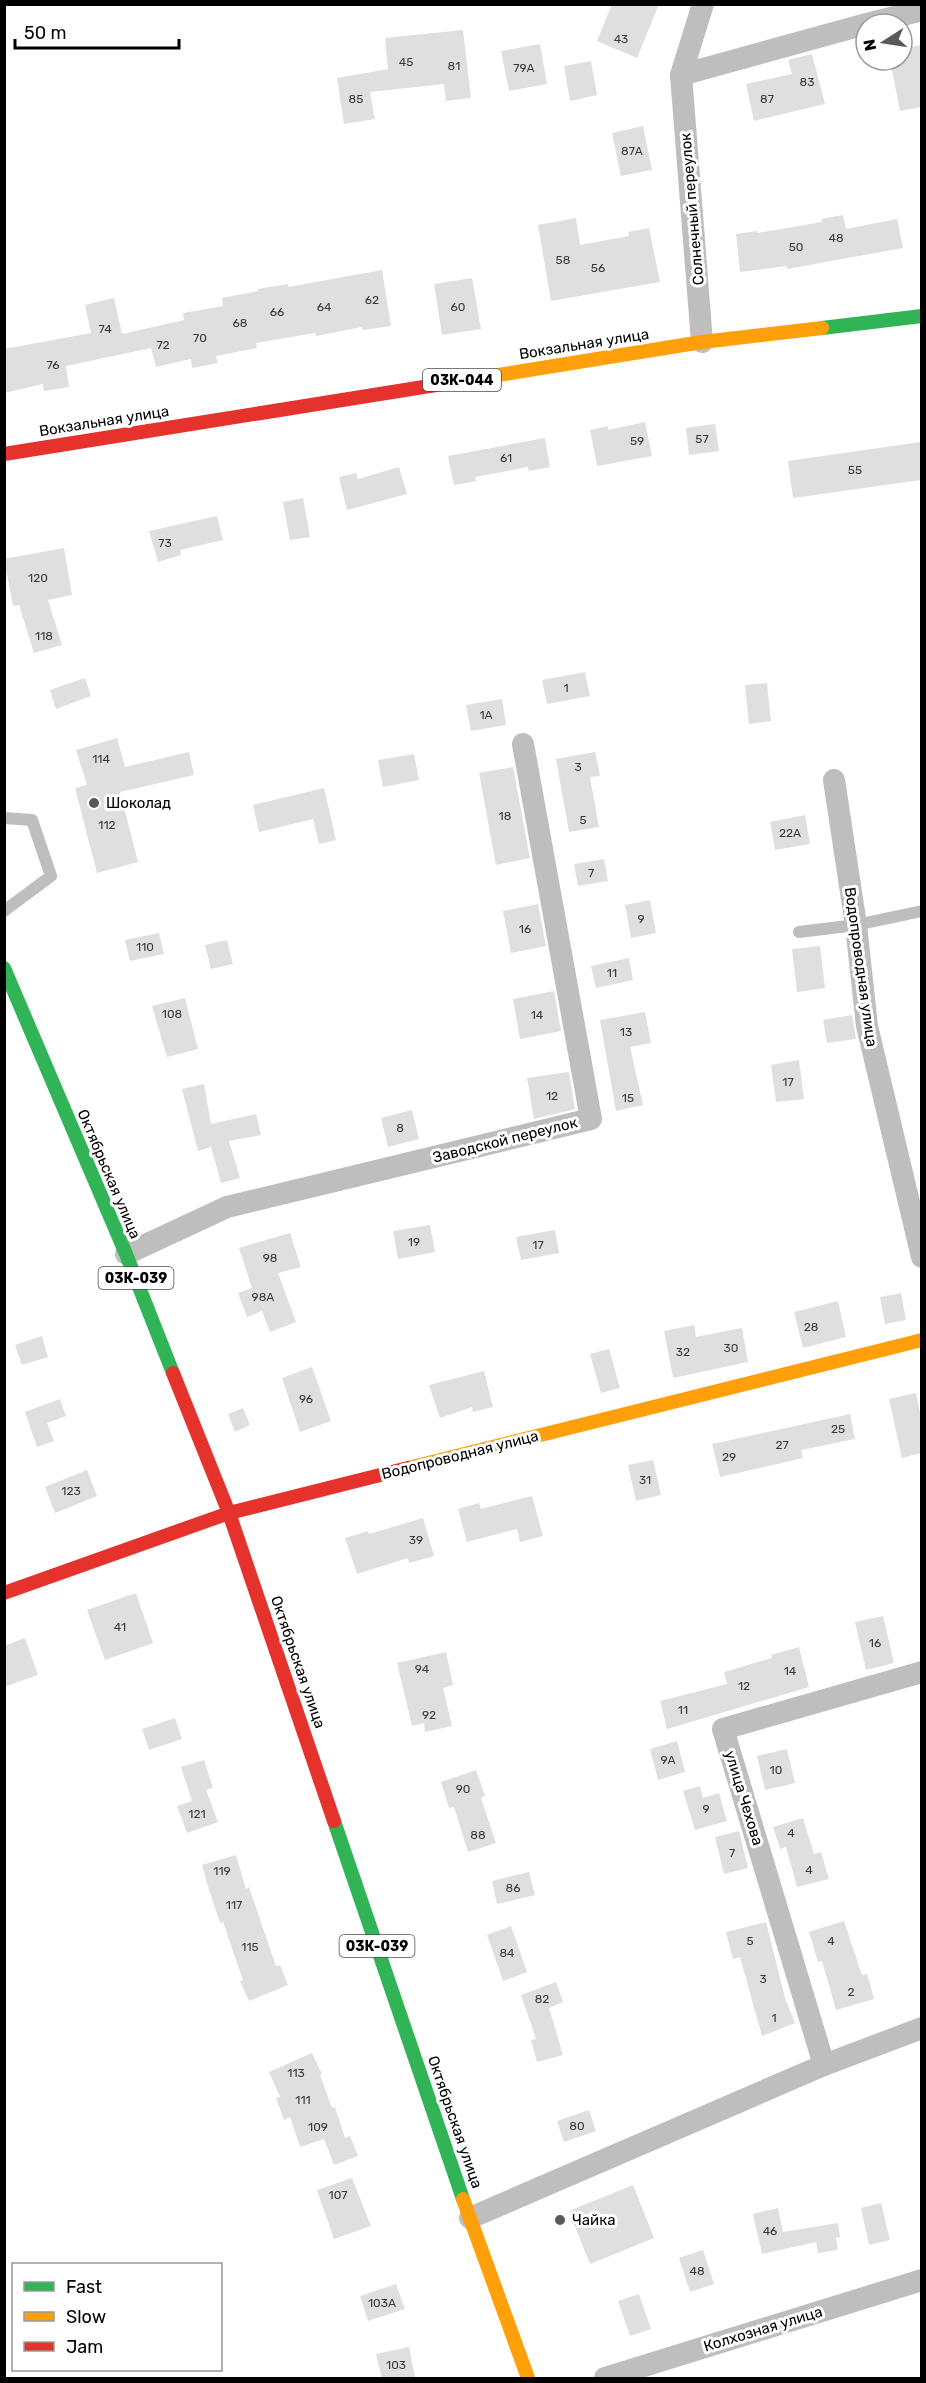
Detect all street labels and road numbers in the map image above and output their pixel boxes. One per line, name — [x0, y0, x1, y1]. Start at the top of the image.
street label: Солнечный переулок — [676, 132, 708, 286]
street label: Вокзальная улица — [518, 325, 650, 363]
road number: 03К-044 — [423, 369, 501, 391]
street label: Вокзальная улица — [38, 402, 170, 440]
street label: Водопроводная улица — [841, 886, 881, 1048]
street label: Октябрьская улица — [74, 1107, 144, 1241]
street label: Заводской переулок — [431, 1113, 579, 1167]
road number: 03К-039 — [98, 1267, 174, 1289]
street label: Водопроводная улица — [380, 1427, 540, 1483]
street label: Октябрьская улица — [267, 1593, 329, 1731]
street label: улица Чехова — [721, 1748, 767, 1848]
road number: 03К-039 — [340, 1935, 415, 1957]
street label: Октябрьская улица — [424, 2053, 486, 2191]
street label: Колхозная улица — [702, 2302, 824, 2356]

